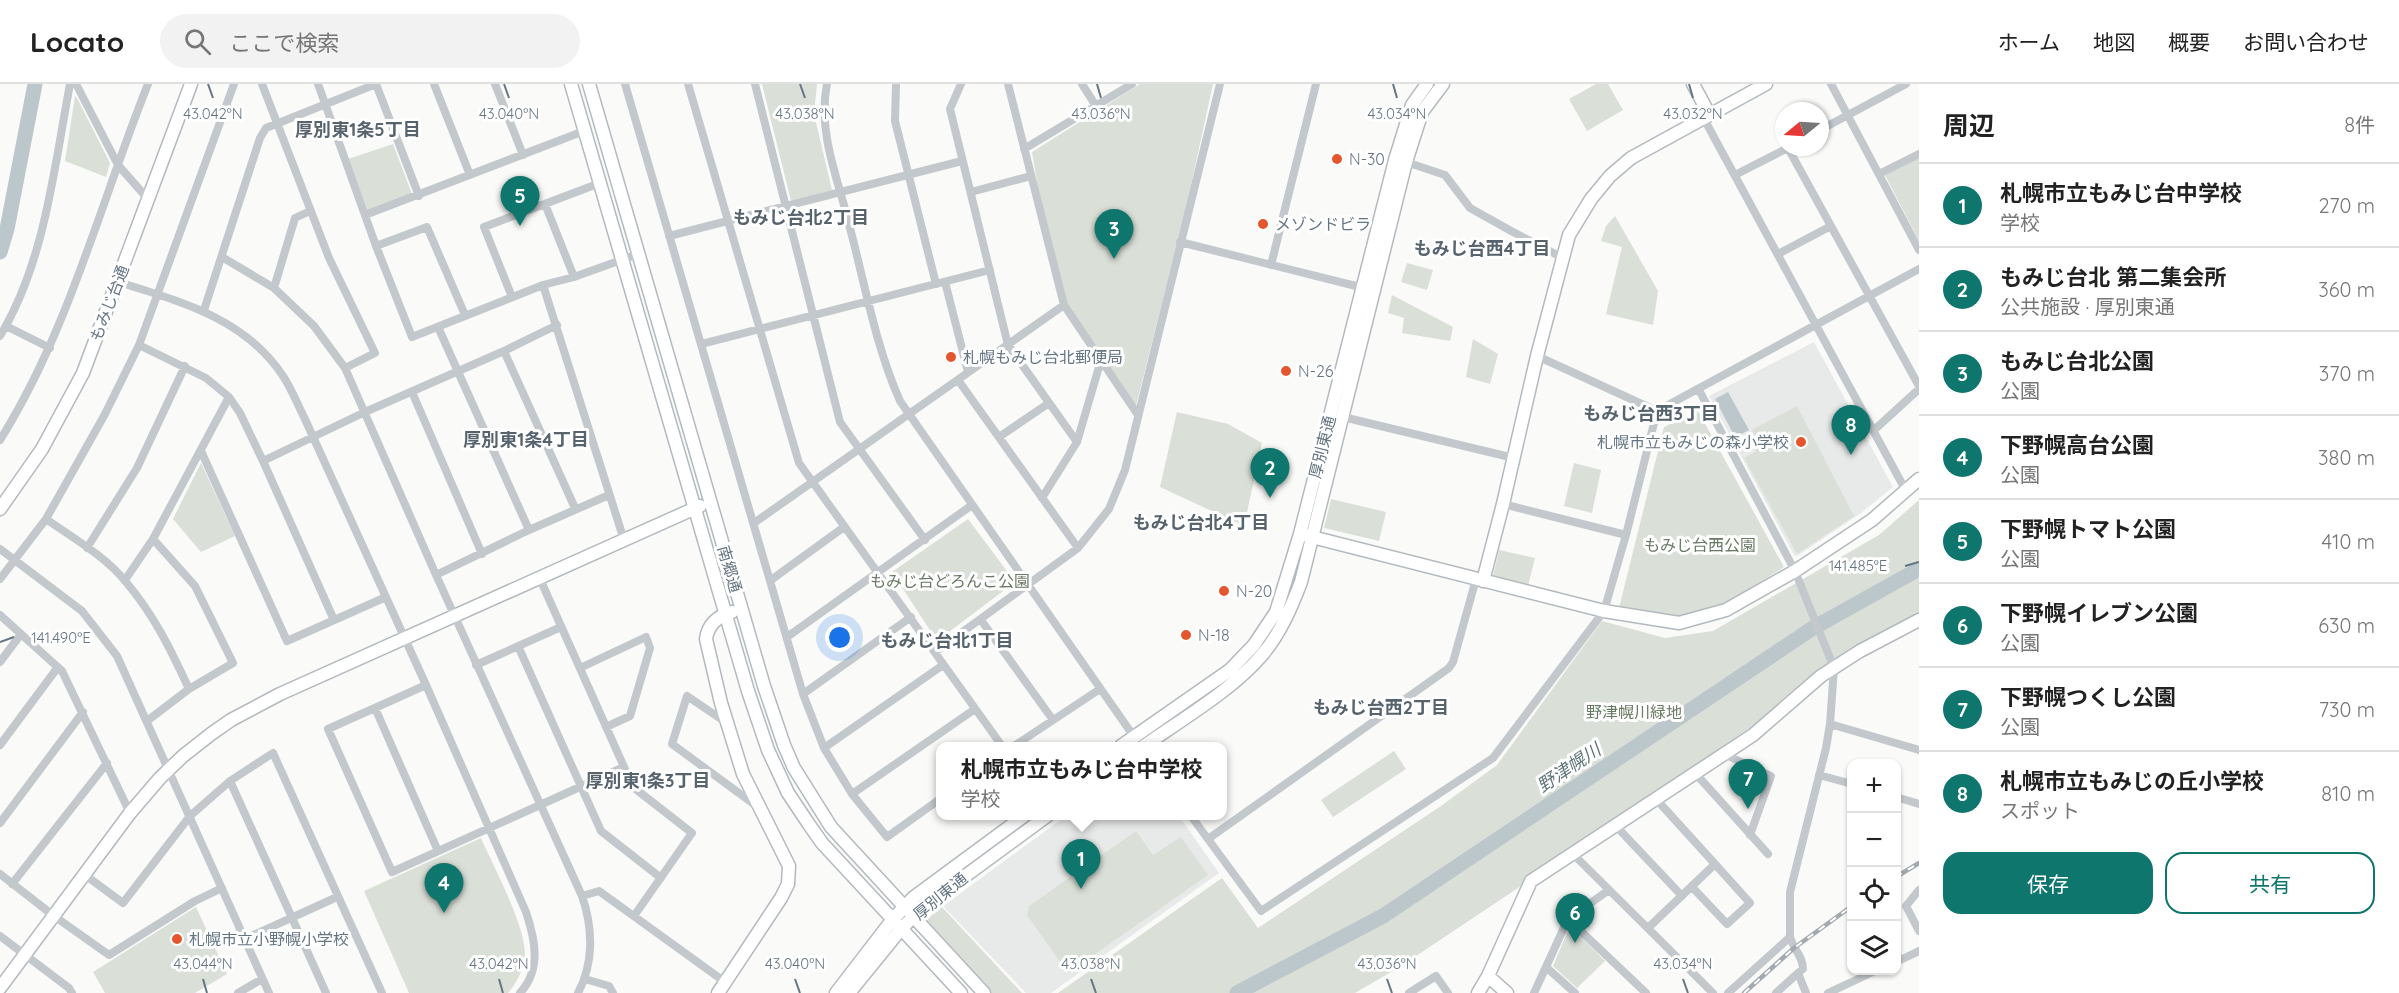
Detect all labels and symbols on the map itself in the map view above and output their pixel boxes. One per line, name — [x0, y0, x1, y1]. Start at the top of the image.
north arrow — [1775, 102, 1829, 156]
text: 43.042°N — [183, 104, 243, 123]
text: 43.040°N — [479, 104, 539, 123]
text: 43.038°N — [775, 104, 835, 123]
text: 43.036°N — [1071, 104, 1131, 123]
text: 43.034°N — [1367, 104, 1427, 123]
text: 43.032°N — [1663, 104, 1723, 123]
district label: 厚別東1条5丁目 — [295, 118, 421, 141]
place label: N-30 — [1349, 149, 1385, 169]
marker: N-30 — [1330, 152, 1344, 166]
pin: 5 — [500, 176, 540, 226]
district label: もみじ台北2丁目 — [733, 206, 869, 229]
pin: 3 — [1094, 210, 1134, 259]
place label: メゾンドビラ — [1275, 214, 1371, 234]
marker: メゾンドビラ — [1256, 217, 1270, 231]
district label: もみじ台西4丁目 — [1414, 237, 1550, 260]
street label: もみじ台通 — [85, 262, 133, 344]
place label: 札幌もみじ台北郵便局 — [963, 347, 1123, 367]
marker: 札幌もみじ台北郵便局 — [944, 350, 958, 364]
place label: N-26 — [1298, 361, 1334, 381]
marker: N-26 — [1279, 364, 1293, 378]
district label: もみじ台西3丁目 — [1583, 402, 1719, 425]
pin: 8 — [1832, 406, 1870, 455]
street label: 厚別東通 — [1305, 414, 1339, 480]
district label: 厚別東1条4丁目 — [463, 428, 589, 451]
place label: 札幌市立もみじの森小学校 — [1597, 432, 1789, 452]
marker: 札幌市立もみじの森小学校 — [1794, 435, 1808, 449]
pin: 2 — [1250, 448, 1290, 498]
district label: もみじ台北4丁目 — [1133, 511, 1269, 534]
park label: もみじ台西公園 — [1644, 535, 1756, 555]
street label: 南郷通 — [714, 543, 746, 595]
text: 141.485°E — [1829, 556, 1887, 575]
park label: もみじ台どろんこ公園 — [870, 571, 1030, 591]
place label: N-20 — [1236, 581, 1272, 601]
marker: N-20 — [1217, 584, 1231, 598]
your location — [825, 623, 854, 652]
place label: N-18 — [1198, 625, 1230, 645]
text: 141.490°E — [31, 628, 91, 647]
marker: N-18 — [1179, 628, 1193, 642]
district label: もみじ台北1丁目 — [880, 629, 1014, 652]
district label: もみじ台西2丁目 — [1313, 696, 1449, 719]
park label: 野津幌川緑地 — [1586, 702, 1682, 722]
water label: 野津幌川 — [1532, 737, 1607, 797]
pin: 7 — [1728, 760, 1768, 809]
district label: 厚別東1条3丁目 — [586, 769, 710, 792]
pin: 1 — [1062, 840, 1100, 889]
pin: 4 — [424, 864, 464, 913]
street label: 厚別東通 — [909, 868, 971, 924]
pin: 6 — [1556, 894, 1594, 943]
place label: 札幌市立小野幌小学校 — [189, 929, 349, 949]
marker: 札幌市立小野幌小学校 — [170, 932, 184, 946]
text: 43.044°N — [173, 954, 233, 973]
text: 43.042°N — [469, 954, 529, 973]
text: 43.040°N — [765, 954, 825, 973]
text: 43.038°N — [1061, 954, 1121, 973]
text: 43.036°N — [1357, 954, 1417, 973]
text: 43.034°N — [1653, 954, 1713, 973]

